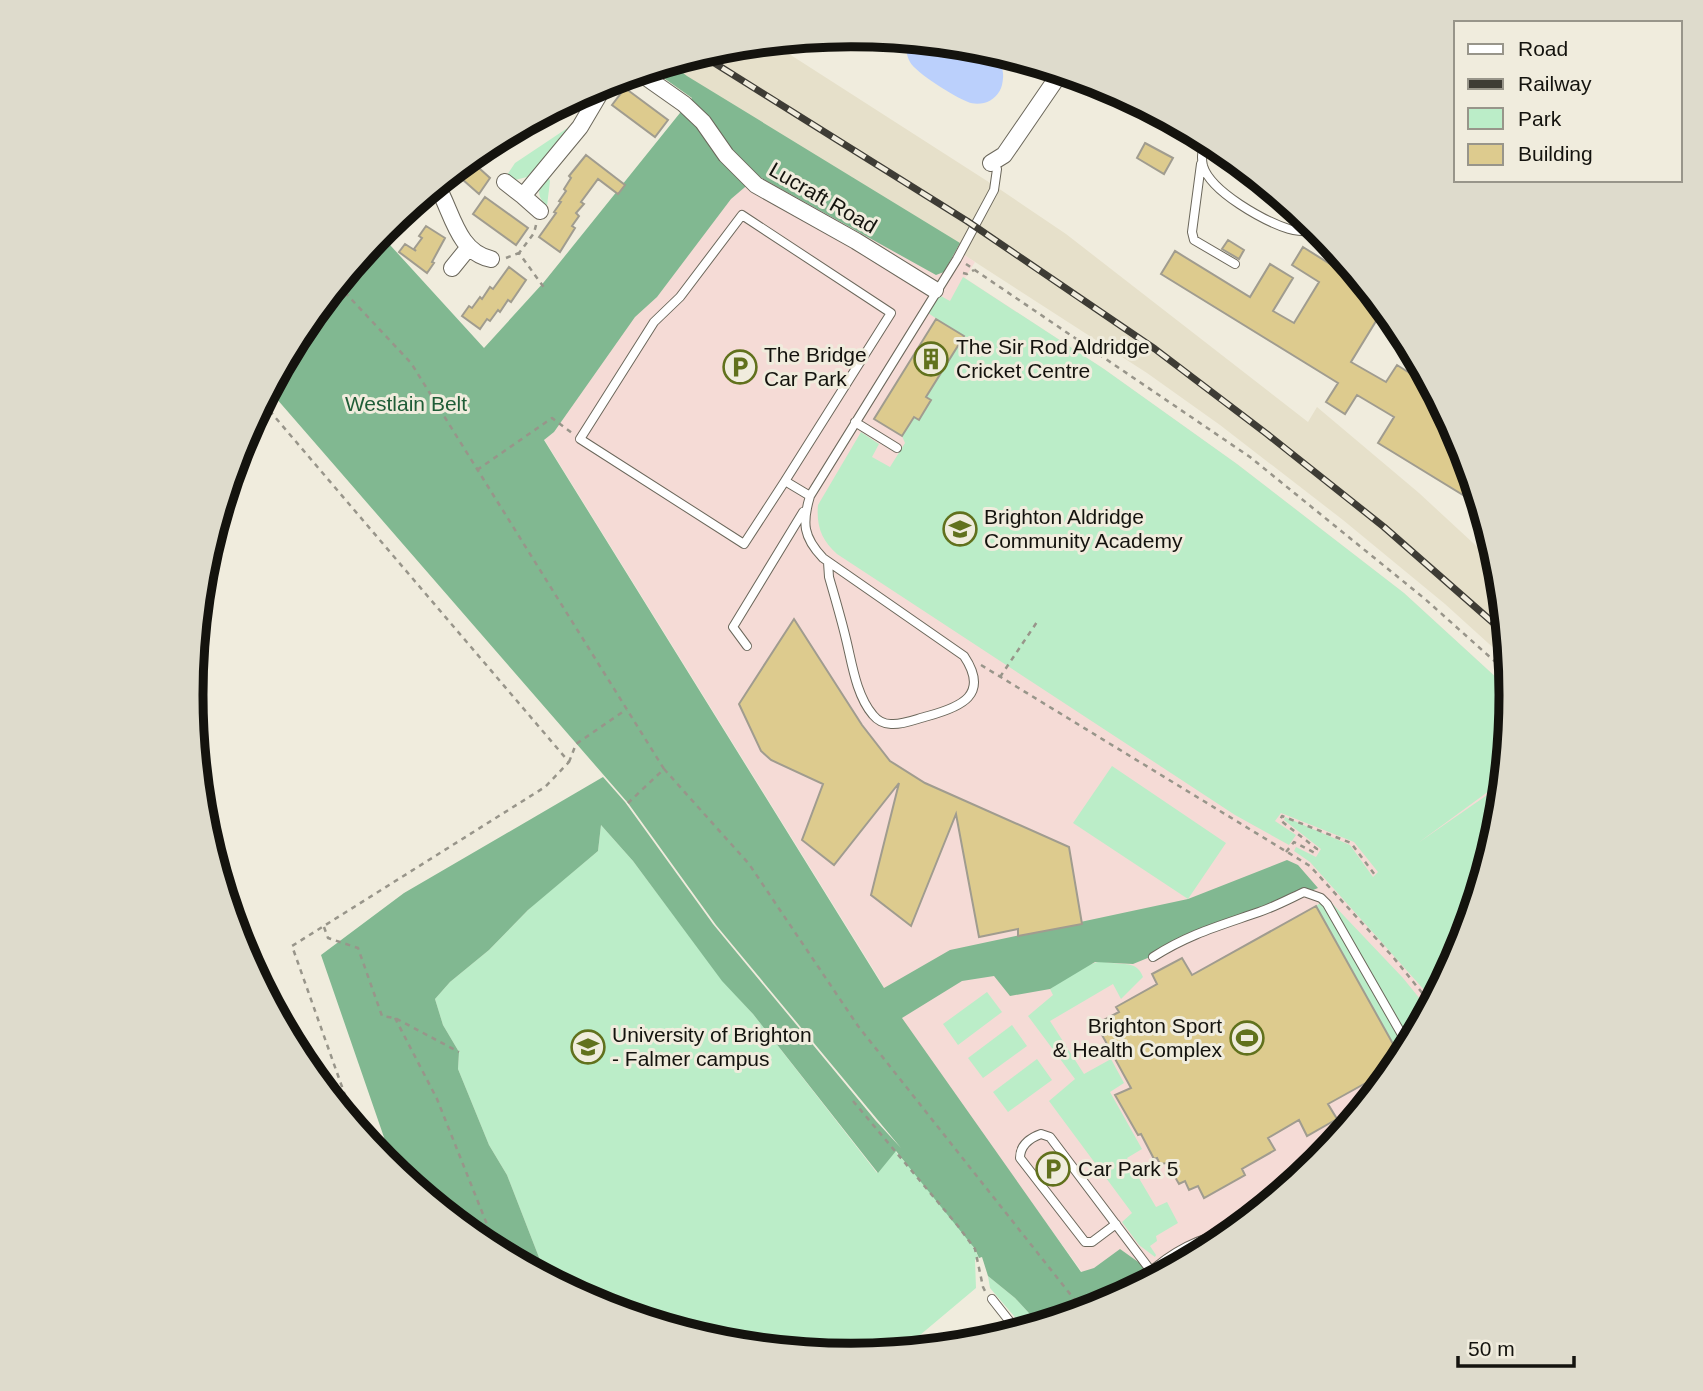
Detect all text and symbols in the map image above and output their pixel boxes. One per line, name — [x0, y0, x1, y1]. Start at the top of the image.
legend — [1454, 21, 1682, 182]
text: Road — [1518, 37, 1568, 60]
text: Railway — [1518, 72, 1592, 95]
text: Park — [1518, 107, 1562, 130]
text: Building — [1518, 142, 1593, 165]
street label: Lucraft Road — [765, 158, 881, 238]
place label: The Sir Rod Aldridge Cricket Centre — [956, 335, 1150, 382]
building icon: The Sir Rod Aldridge Cricket Centre — [912, 340, 950, 378]
place label: The Bridge Car Park — [764, 343, 867, 390]
parking icon: The Bridge Car Park — [721, 348, 759, 386]
park label: Westlain Belt — [345, 392, 467, 415]
place label: Brighton Aldridge Community Academy — [984, 505, 1183, 552]
school or university icon: Brighton Aldridge Community Academy — [941, 510, 979, 548]
place label: Brighton Sport & Health Complex — [1053, 1014, 1222, 1061]
sports icon: Brighton Sport & Health Complex — [1228, 1019, 1266, 1057]
place label: University of Brighton - Falmer campus — [612, 1023, 812, 1070]
school or university icon: University of Brighton - Falmer campus — [569, 1028, 607, 1066]
parking icon: Car Park 5 — [1034, 1150, 1072, 1188]
place label: Car Park 5 — [1078, 1157, 1178, 1180]
scale bar — [1458, 1324, 1574, 1368]
text: 50 m — [1468, 1337, 1515, 1360]

